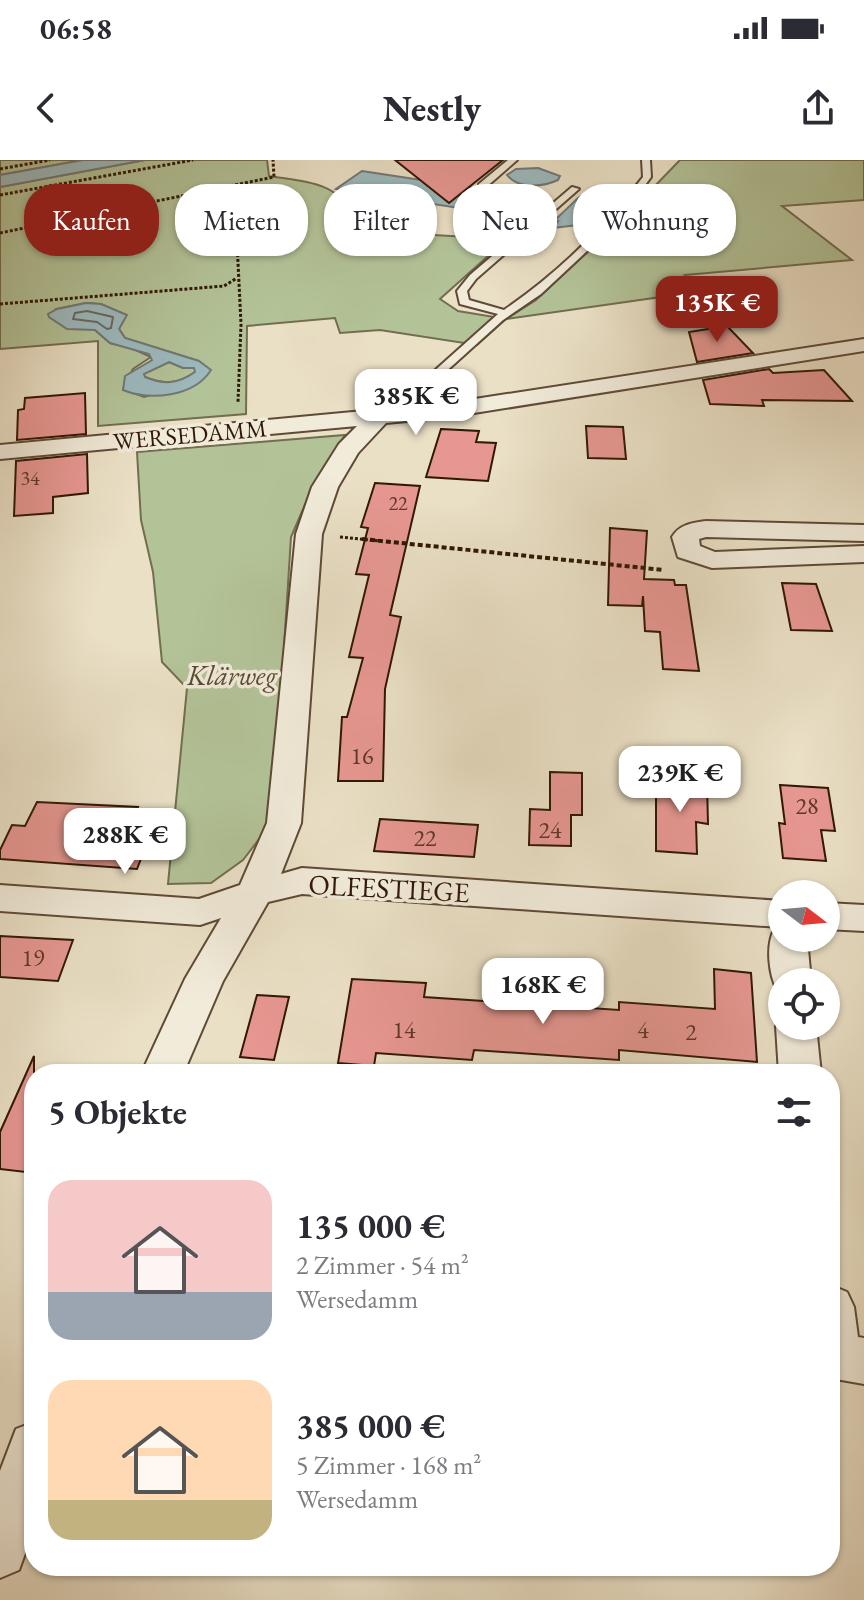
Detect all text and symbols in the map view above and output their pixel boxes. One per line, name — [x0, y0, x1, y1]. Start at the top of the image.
text: 06:58 — [40, 9, 112, 48]
text: Nestly — [383, 85, 481, 132]
icon: back — [24, 86, 68, 130]
icon: share — [796, 86, 840, 130]
chip: Kaufen — [24, 184, 159, 256]
chip: Mieten — [175, 184, 308, 256]
chip: Filter — [324, 184, 437, 256]
chip: Neu — [453, 184, 557, 256]
chip: Wohnung — [573, 184, 736, 256]
pin: 135K € — [652, 276, 782, 344]
text: 135K € — [674, 285, 760, 319]
pin: 385K € — [351, 369, 481, 437]
text: 385K € — [373, 378, 459, 412]
street label: WERSEDAMM — [112, 412, 268, 457]
house number: 34 — [20, 465, 40, 491]
house number: 22 — [388, 490, 408, 516]
park label: Klärweg — [186, 657, 278, 693]
house number: 16 — [350, 740, 374, 771]
pin: 239K € — [615, 746, 745, 814]
text: 239K € — [637, 755, 723, 789]
house number: 28 — [795, 790, 819, 821]
pin: 288K € — [60, 808, 190, 876]
house number: 24 — [538, 814, 562, 845]
text: 288K € — [82, 817, 168, 851]
house number: 22 — [413, 822, 437, 853]
street label: OLFESTIEGE — [308, 866, 471, 910]
north arrow — [768, 880, 840, 952]
map controls — [768, 880, 840, 1040]
house number: 19 — [21, 942, 45, 973]
pin: 168K € — [478, 958, 608, 1026]
text: 168K € — [500, 967, 586, 1001]
button: locate — [768, 968, 840, 1040]
house number: 14 — [392, 1014, 416, 1045]
house number: 4 — [637, 1014, 649, 1045]
house number: 2 — [685, 1016, 697, 1047]
text: 5 Objekte — [48, 1090, 187, 1134]
icon: filters — [772, 1090, 816, 1134]
text: 135 000 € — [296, 1204, 445, 1248]
icon: home — [112, 1212, 208, 1308]
text: 2 Zimmer · 54 m² — [296, 1248, 469, 1282]
text: Wersedamm — [296, 1282, 418, 1316]
text: 385 000 € — [296, 1404, 445, 1448]
icon: home — [112, 1412, 208, 1508]
text: 5 Zimmer · 168 m² — [296, 1448, 481, 1482]
text: Wersedamm — [296, 1482, 418, 1516]

